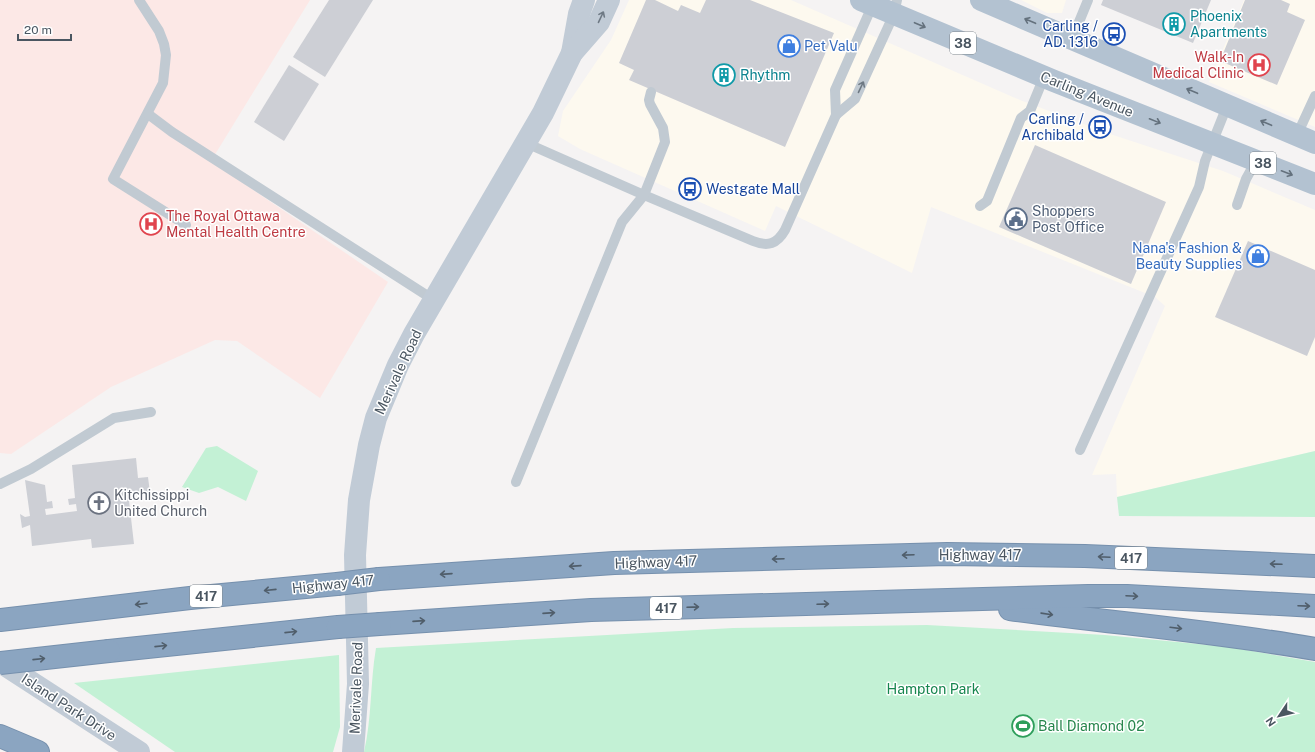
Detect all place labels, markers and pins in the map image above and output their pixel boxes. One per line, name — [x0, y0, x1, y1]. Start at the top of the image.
place label: Phoenix Apartments — [1190, 8, 1267, 40]
building icon: Phoenix Apartments — [1161, 11, 1187, 37]
place label: Carling / AD. 1316 — [1042, 18, 1098, 50]
bus stop icon: Carling / AD. 1316 — [1101, 21, 1127, 47]
shop icon: Pet Valu — [776, 33, 802, 59]
place label: Pet Valu — [804, 38, 858, 54]
place label: Walk-In Medical Clinic — [1152, 49, 1244, 81]
hospital icon: Walk-In Medical Clinic — [1246, 52, 1272, 78]
building icon: Rhythm — [711, 62, 737, 88]
place label: Rhythm — [740, 67, 790, 83]
place label: Carling / Archibald — [1021, 111, 1084, 143]
bus stop icon: Carling / Archibald — [1087, 114, 1113, 140]
bus stop icon: Westgate Mall — [677, 176, 703, 202]
place label: Westgate Mall — [706, 181, 800, 197]
place label: Shoppers Post Office — [1032, 203, 1104, 235]
public building icon: Shoppers Post Office — [1003, 206, 1029, 232]
place label: The Royal Ottawa Mental Health Centre — [166, 208, 306, 240]
hospital icon: The Royal Ottawa Mental Health Centre — [138, 211, 164, 237]
place label: Nana's Fashion & Beauty Supplies — [1132, 240, 1242, 272]
shop icon: Nana's Fashion & Beauty Supplies — [1245, 243, 1271, 269]
place label: Kitchissippi United Church — [114, 487, 207, 519]
church icon: Kitchissippi United Church — [86, 490, 112, 516]
sports icon: Ball Diamond 02 — [1010, 713, 1036, 739]
place label: Ball Diamond 02 — [1038, 718, 1145, 734]

